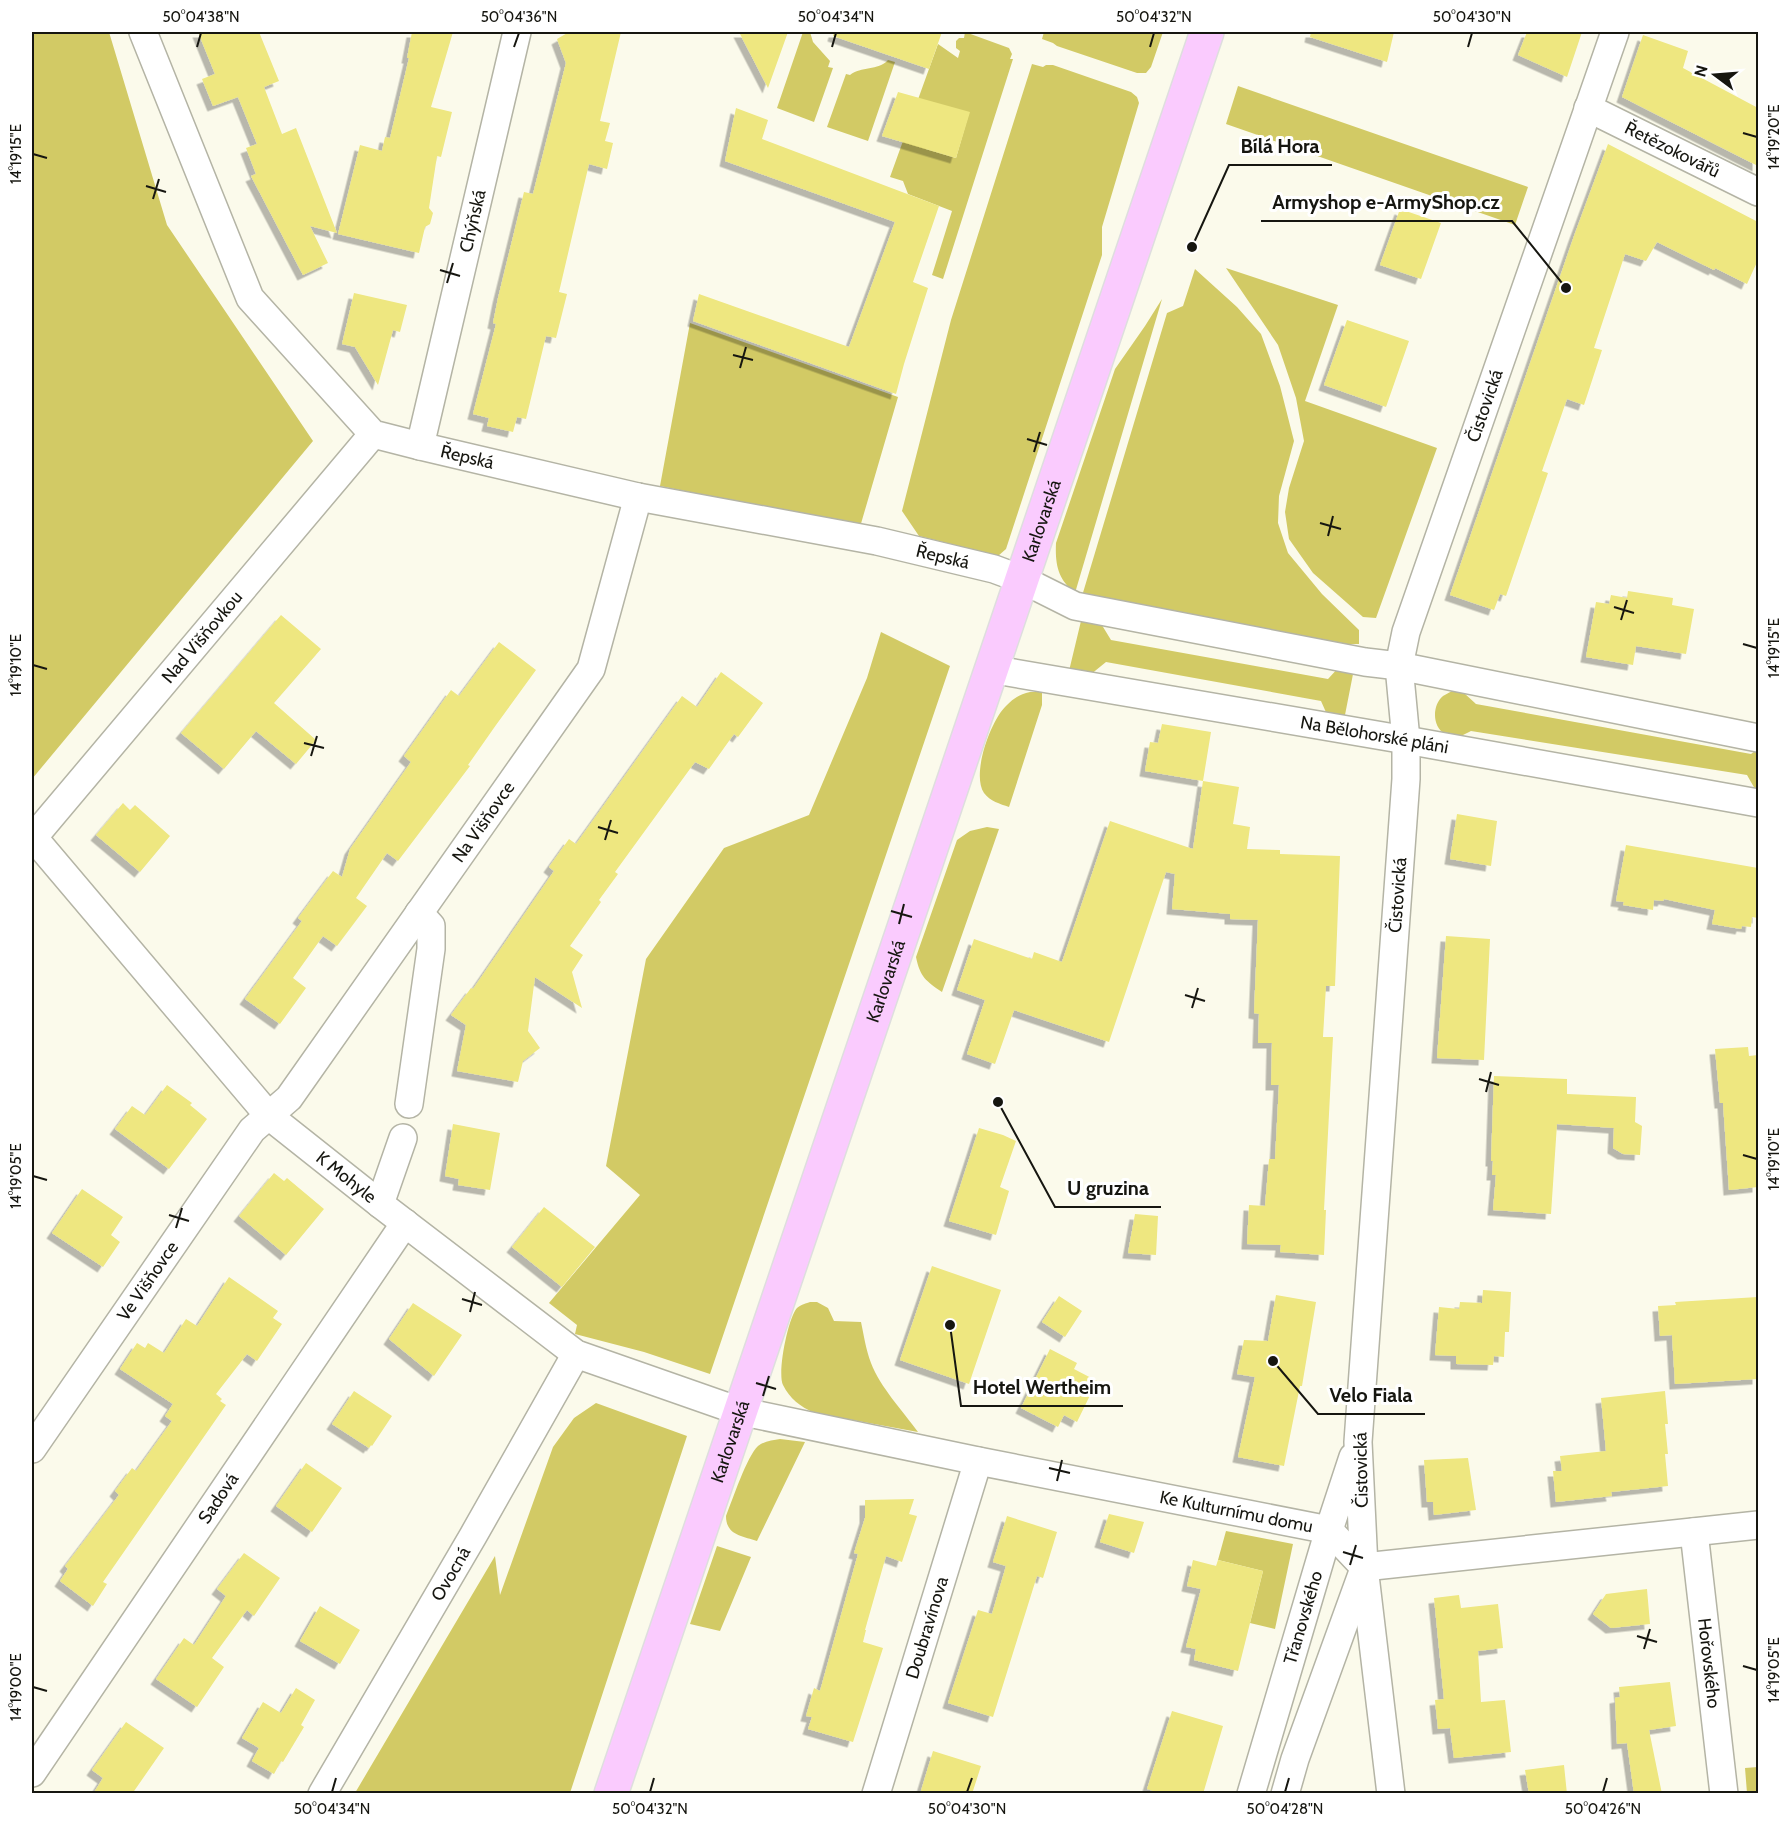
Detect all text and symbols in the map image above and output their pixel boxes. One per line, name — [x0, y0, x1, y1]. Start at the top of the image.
text: 50°04'38"N — [162, 8, 240, 26]
text: 50°04'36"N — [481, 8, 557, 26]
text: 50°04'34"N — [798, 8, 874, 26]
text: 50°04'32"N — [1116, 8, 1192, 26]
text: 50°04'30"N — [1433, 8, 1511, 26]
north arrow — [1685, 45, 1745, 105]
text: N — [1690, 63, 1712, 79]
text: 14°19'20"E — [1765, 104, 1783, 170]
street label: Řetězokovářů — [1621, 116, 1724, 182]
text: 14°19'15"E — [7, 124, 25, 184]
callout: Bílá Hora — [1229, 127, 1332, 165]
text: Bílá Hora — [1240, 134, 1320, 158]
callout: Armyshop e-ArmyShop.cz — [1261, 183, 1512, 221]
street label: Chýňská — [455, 187, 491, 255]
text: Armyshop e-ArmyShop.cz — [1272, 190, 1500, 214]
street label: Čistovická — [1462, 366, 1508, 445]
street label: Řepská — [438, 439, 496, 474]
street label: Karlovarská — [1018, 476, 1066, 565]
street label: Řepská — [914, 539, 972, 574]
street label: Nad Višňovkou — [157, 586, 247, 688]
text: 14°19'15"E — [1765, 618, 1783, 678]
text: 14°19'10"E — [7, 634, 25, 696]
street label: Na Bělohorské pláni — [1299, 711, 1450, 758]
street label: Na Višňovce — [447, 777, 519, 867]
street label: Čistovická — [1384, 856, 1411, 934]
street label: Karlovarská — [862, 937, 910, 1025]
text: 14°19'10"E — [1765, 1128, 1783, 1190]
text: 14°19'05"E — [7, 1143, 25, 1209]
street label: K Mohyle — [312, 1147, 381, 1208]
callout: U gruzina — [1055, 1169, 1161, 1207]
text: U gruzina — [1067, 1176, 1149, 1200]
street label: Ve Višňovce — [113, 1237, 183, 1325]
callout: Hotel Wertheim — [961, 1368, 1123, 1406]
text: Hotel Wertheim — [973, 1375, 1111, 1399]
callout: Velo Fiala — [1318, 1376, 1425, 1414]
text: Velo Fiala — [1329, 1383, 1413, 1407]
street label: Karlovarská — [706, 1397, 754, 1486]
street label: Čistovická — [1349, 1432, 1373, 1508]
street label: Sadová — [193, 1468, 243, 1528]
street label: Ke Kulturnímu domu — [1158, 1486, 1315, 1538]
street label: Ovocná — [426, 1542, 475, 1605]
street label: Třanovského — [1279, 1568, 1327, 1667]
street label: Doubravínova — [901, 1573, 953, 1682]
street label: Hořovského — [1693, 1617, 1725, 1710]
text: 14°19'05"E — [1765, 1637, 1783, 1703]
text: 14°19'00"E — [7, 1653, 25, 1721]
text: 50°04'34"N — [294, 1800, 370, 1818]
text: 50°04'32"N — [612, 1800, 688, 1818]
text: 50°04'30"N — [928, 1800, 1006, 1818]
text: 50°04'28"N — [1247, 1800, 1323, 1818]
text: 50°04'26"N — [1565, 1800, 1641, 1818]

